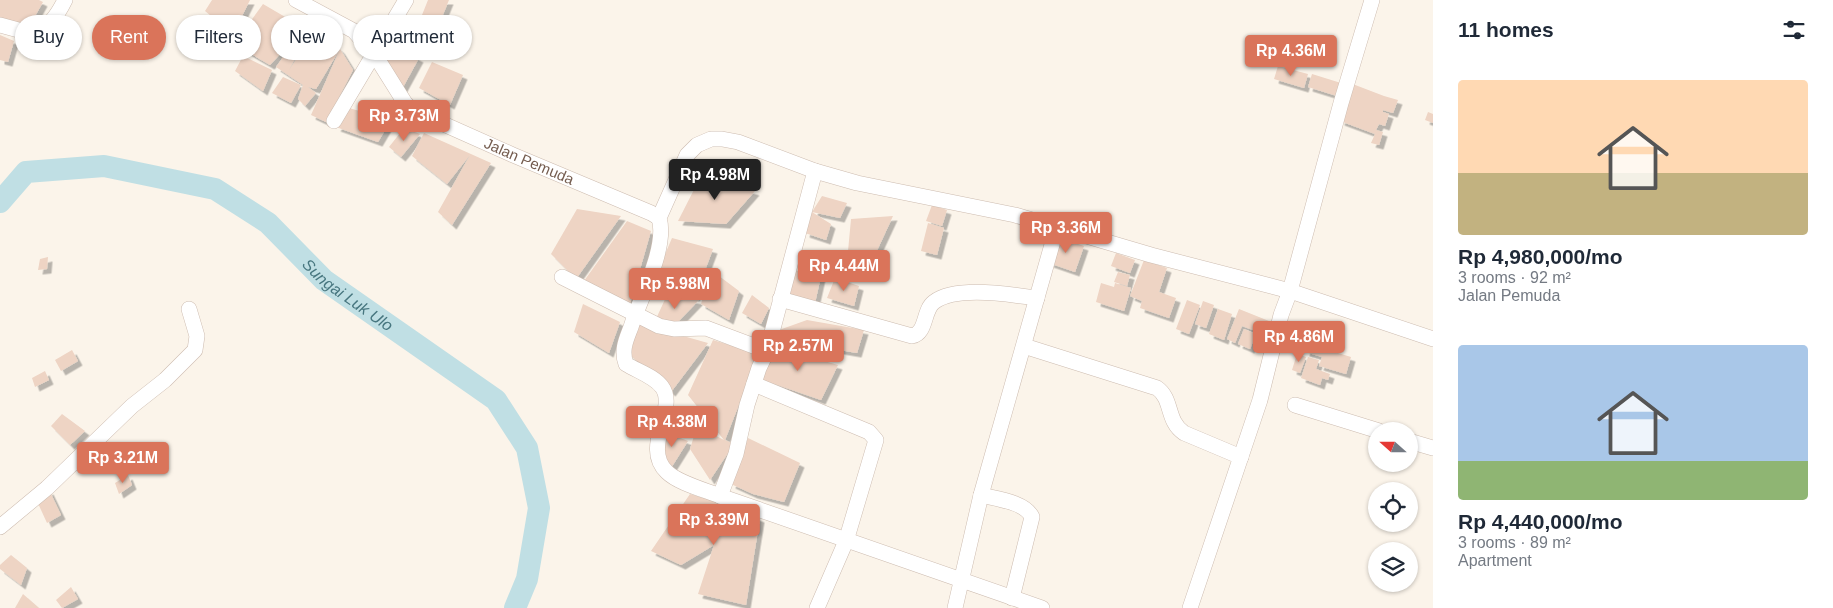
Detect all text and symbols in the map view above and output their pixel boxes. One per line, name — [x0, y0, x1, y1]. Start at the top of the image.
chip: Buy — [15, 15, 82, 60]
chip: Rent — [92, 15, 166, 60]
chip: Filters — [176, 15, 261, 60]
chip: New — [271, 15, 343, 60]
chip: Apartment — [353, 15, 472, 60]
icon: filters — [1780, 16, 1808, 44]
text: 11 homes — [1458, 18, 1554, 41]
pin: Rp 4.36M — [1239, 34, 1343, 77]
text: Rp 4.36M — [1256, 42, 1326, 59]
pin: Rp 3.73M — [352, 100, 456, 142]
text: Rp 3.73M — [369, 107, 439, 124]
icon: home — [1588, 113, 1678, 203]
street label: Jalan Pemuda — [482, 134, 577, 188]
pin: Rp 4.98M — [663, 158, 767, 201]
text: Rp 4.98M — [680, 166, 750, 183]
pin: Rp 3.36M — [1014, 212, 1118, 254]
text: Rp 3.36M — [1031, 219, 1101, 236]
text: Rp 4,980,000/mo — [1458, 245, 1623, 268]
pin: Rp 4.44M — [792, 250, 896, 292]
water label: Sungai Luk Ulo — [299, 256, 396, 334]
text: Rp 4.44M — [809, 257, 879, 274]
pin: Rp 5.98M — [623, 268, 727, 310]
text: 3 rooms · 92 m² — [1458, 269, 1571, 286]
text: Rp 5.98M — [640, 275, 710, 292]
text: Jalan Pemuda — [1458, 287, 1560, 304]
pin: Rp 4.86M — [1247, 320, 1351, 363]
text: Rp 4.86M — [1264, 328, 1334, 345]
pin: Rp 2.57M — [746, 330, 850, 372]
text: Rp 2.57M — [763, 337, 833, 354]
icon: home — [1588, 378, 1678, 468]
pin: Rp 4.38M — [620, 406, 724, 448]
text: Rp 4.38M — [637, 413, 707, 430]
north arrow — [1368, 422, 1418, 472]
map controls — [1368, 422, 1418, 592]
pin: Rp 3.21M — [71, 442, 175, 484]
text: Rp 3.21M — [88, 449, 158, 466]
button: locate — [1368, 482, 1418, 532]
pin: Rp 3.39M — [662, 504, 766, 546]
text: Rp 4,440,000/mo — [1458, 510, 1623, 533]
text: Rp 3.39M — [679, 511, 749, 528]
text: 3 rooms · 89 m² — [1458, 534, 1571, 551]
button: layers — [1368, 542, 1418, 592]
text: Apartment — [1458, 552, 1532, 569]

